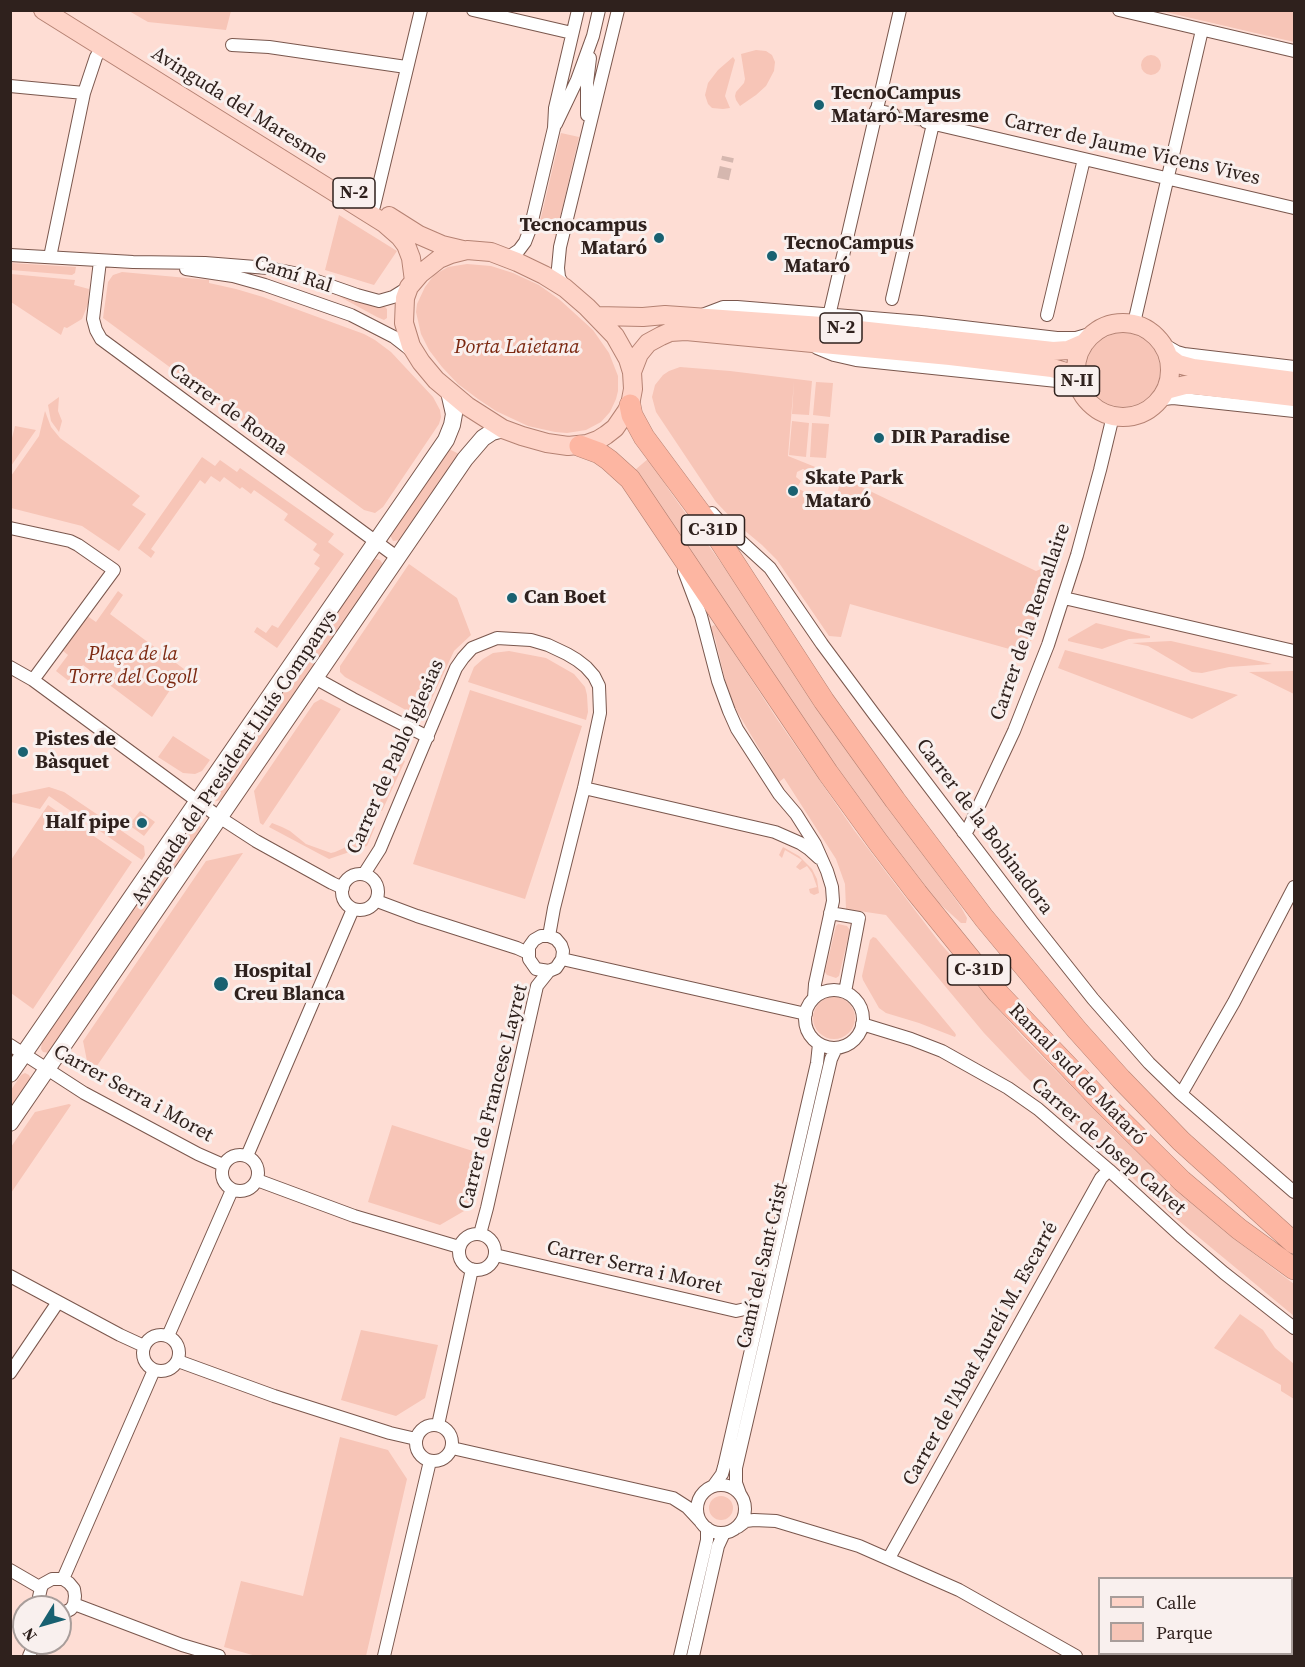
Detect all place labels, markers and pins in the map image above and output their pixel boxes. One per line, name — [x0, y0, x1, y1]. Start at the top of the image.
place label: TecnoCampus Mataró-Maresme — [831, 82, 989, 129]
marker: TecnoCampus Mataró-Maresme — [812, 98, 826, 112]
place label: Tecnocampus Mataró — [519, 214, 647, 261]
marker: Tecnocampus Mataró — [652, 231, 666, 245]
place label: TecnoCampus Mataró — [784, 232, 914, 279]
marker: TecnoCampus Mataró — [765, 249, 779, 263]
place label: DIR Paradise — [891, 426, 1010, 450]
marker: DIR Paradise — [872, 431, 886, 445]
place label: Skate Park Mataró — [805, 467, 903, 514]
marker: Skate Park Mataró — [786, 484, 800, 498]
place label: Can Boet — [524, 586, 606, 610]
marker: Can Boet — [505, 591, 519, 605]
place label: Pistes de Bàsquet — [35, 728, 116, 775]
marker: Pistes de Bàsquet — [16, 745, 30, 759]
place label: Half pipe — [45, 811, 130, 835]
marker: Half pipe — [135, 816, 149, 830]
place label: Hospital Creu Blanca — [234, 960, 345, 1007]
marker: Hospital Creu Blanca — [212, 975, 230, 993]

